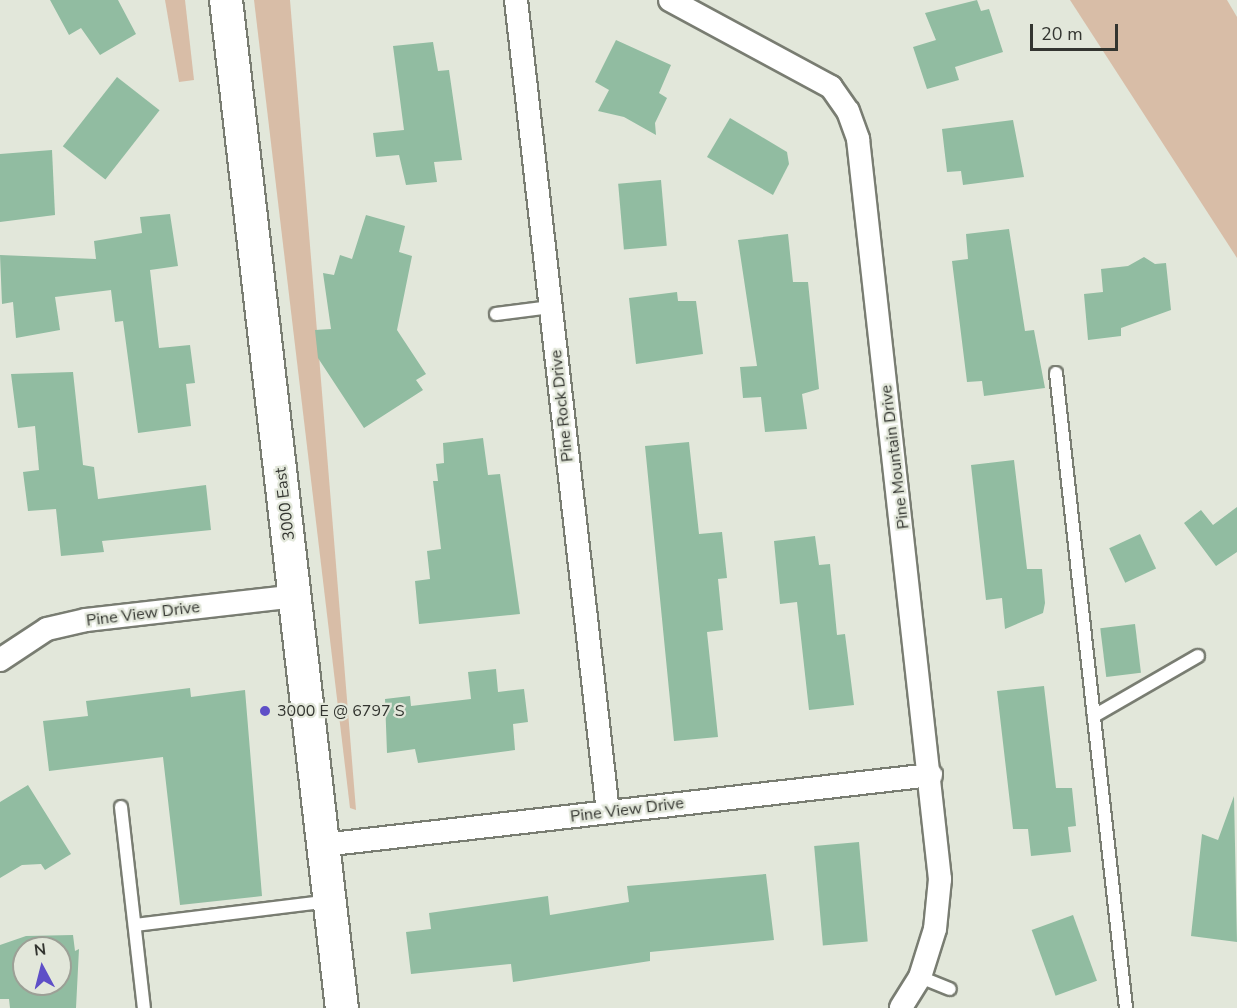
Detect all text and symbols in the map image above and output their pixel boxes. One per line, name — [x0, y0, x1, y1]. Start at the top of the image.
scale bar — [1033, 12, 1122, 50]
text: 20 m — [1041, 22, 1083, 46]
street label: Pine Rock Drive — [547, 349, 577, 463]
street label: Pine Mountain Drive — [877, 384, 913, 530]
street label: 3000 East — [271, 466, 299, 542]
street label: Pine View Drive — [85, 598, 201, 630]
place label: 3000 E @ 6797 S — [277, 701, 405, 721]
marker: 3000 E @ 6797 S — [258, 704, 272, 718]
street label: Pine View Drive — [569, 794, 685, 826]
north arrow — [12, 936, 72, 996]
text: N — [33, 938, 47, 962]

